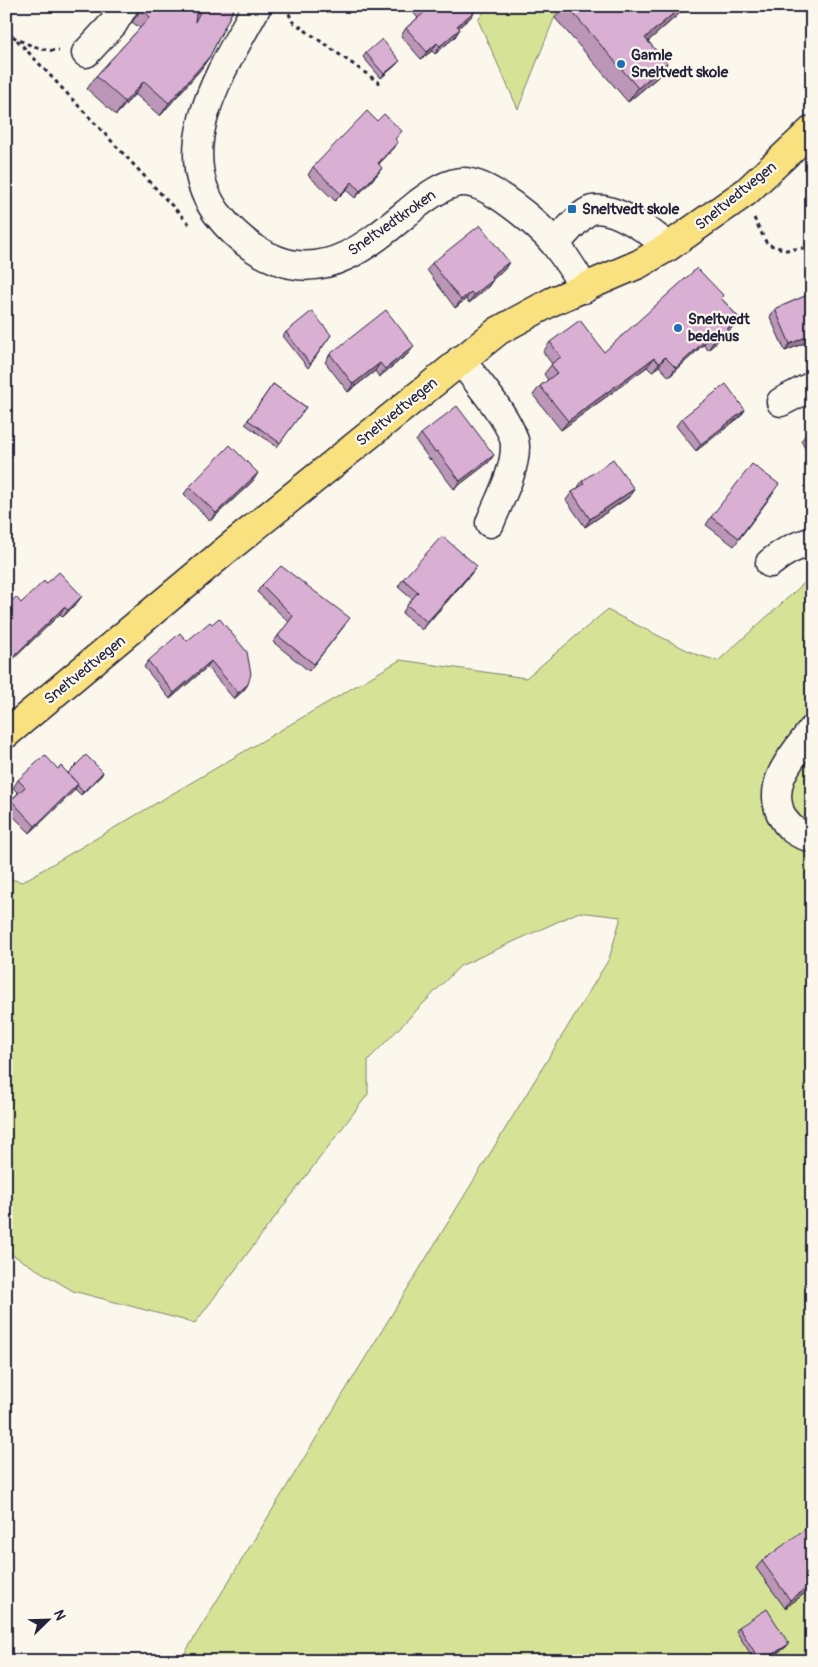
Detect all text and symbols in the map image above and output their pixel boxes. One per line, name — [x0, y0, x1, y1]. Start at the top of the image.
place label: Gamle Sneltvedt skole — [631, 46, 729, 82]
marker: Gamle Sneltvedt skole — [615, 58, 627, 70]
street label: Sneltvedtvegen — [692, 157, 780, 235]
street label: Sneltvedtkroken — [344, 186, 440, 260]
place label: Sneltvedt skole — [582, 200, 680, 219]
marker: Sneltvedt skole — [566, 203, 578, 215]
place label: Sneltvedt bedehus — [688, 310, 751, 346]
marker: Sneltvedt bedehus — [672, 322, 684, 334]
street label: Sneltvedtvegen — [353, 373, 441, 451]
street label: Sneltvedtvegen — [41, 631, 129, 709]
north arrow — [22, 1594, 72, 1644]
text: N — [50, 1607, 69, 1623]

